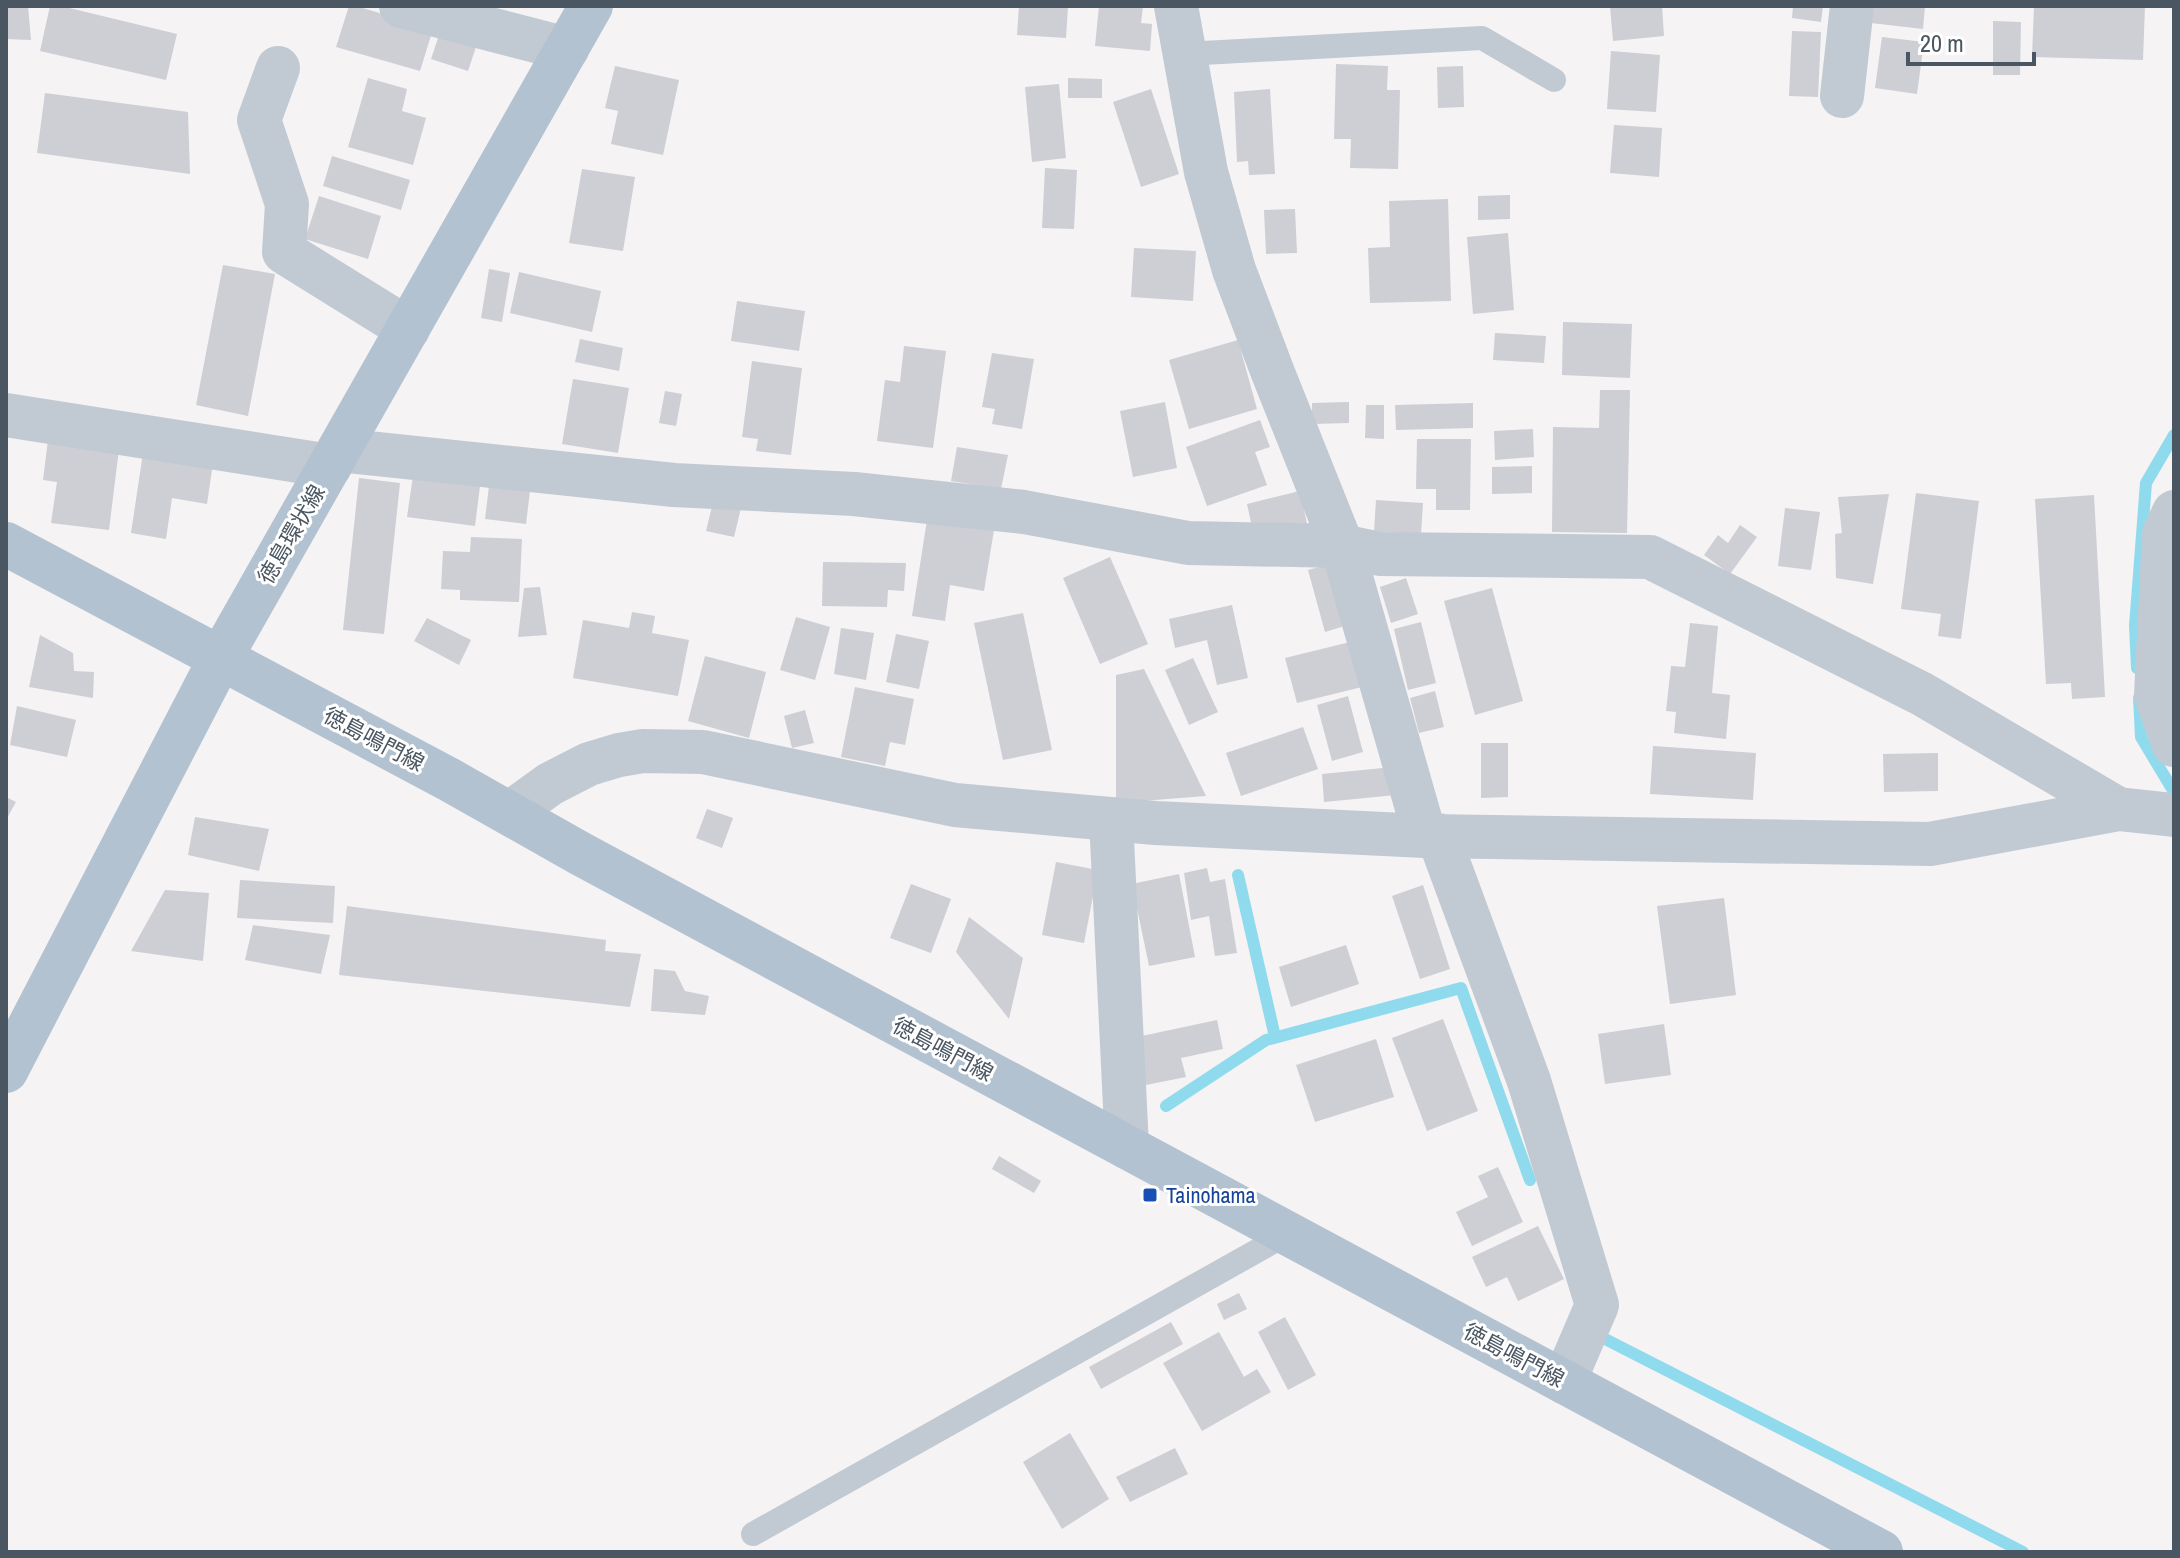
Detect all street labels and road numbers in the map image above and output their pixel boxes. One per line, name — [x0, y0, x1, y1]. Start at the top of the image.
street label: 徳島環状線 — [251, 479, 331, 589]
street label: 徳島鳴門線 — [318, 700, 430, 778]
street label: 徳島鳴門線 — [887, 1010, 999, 1088]
street label: 徳島鳴門線 — [1458, 1316, 1570, 1394]

